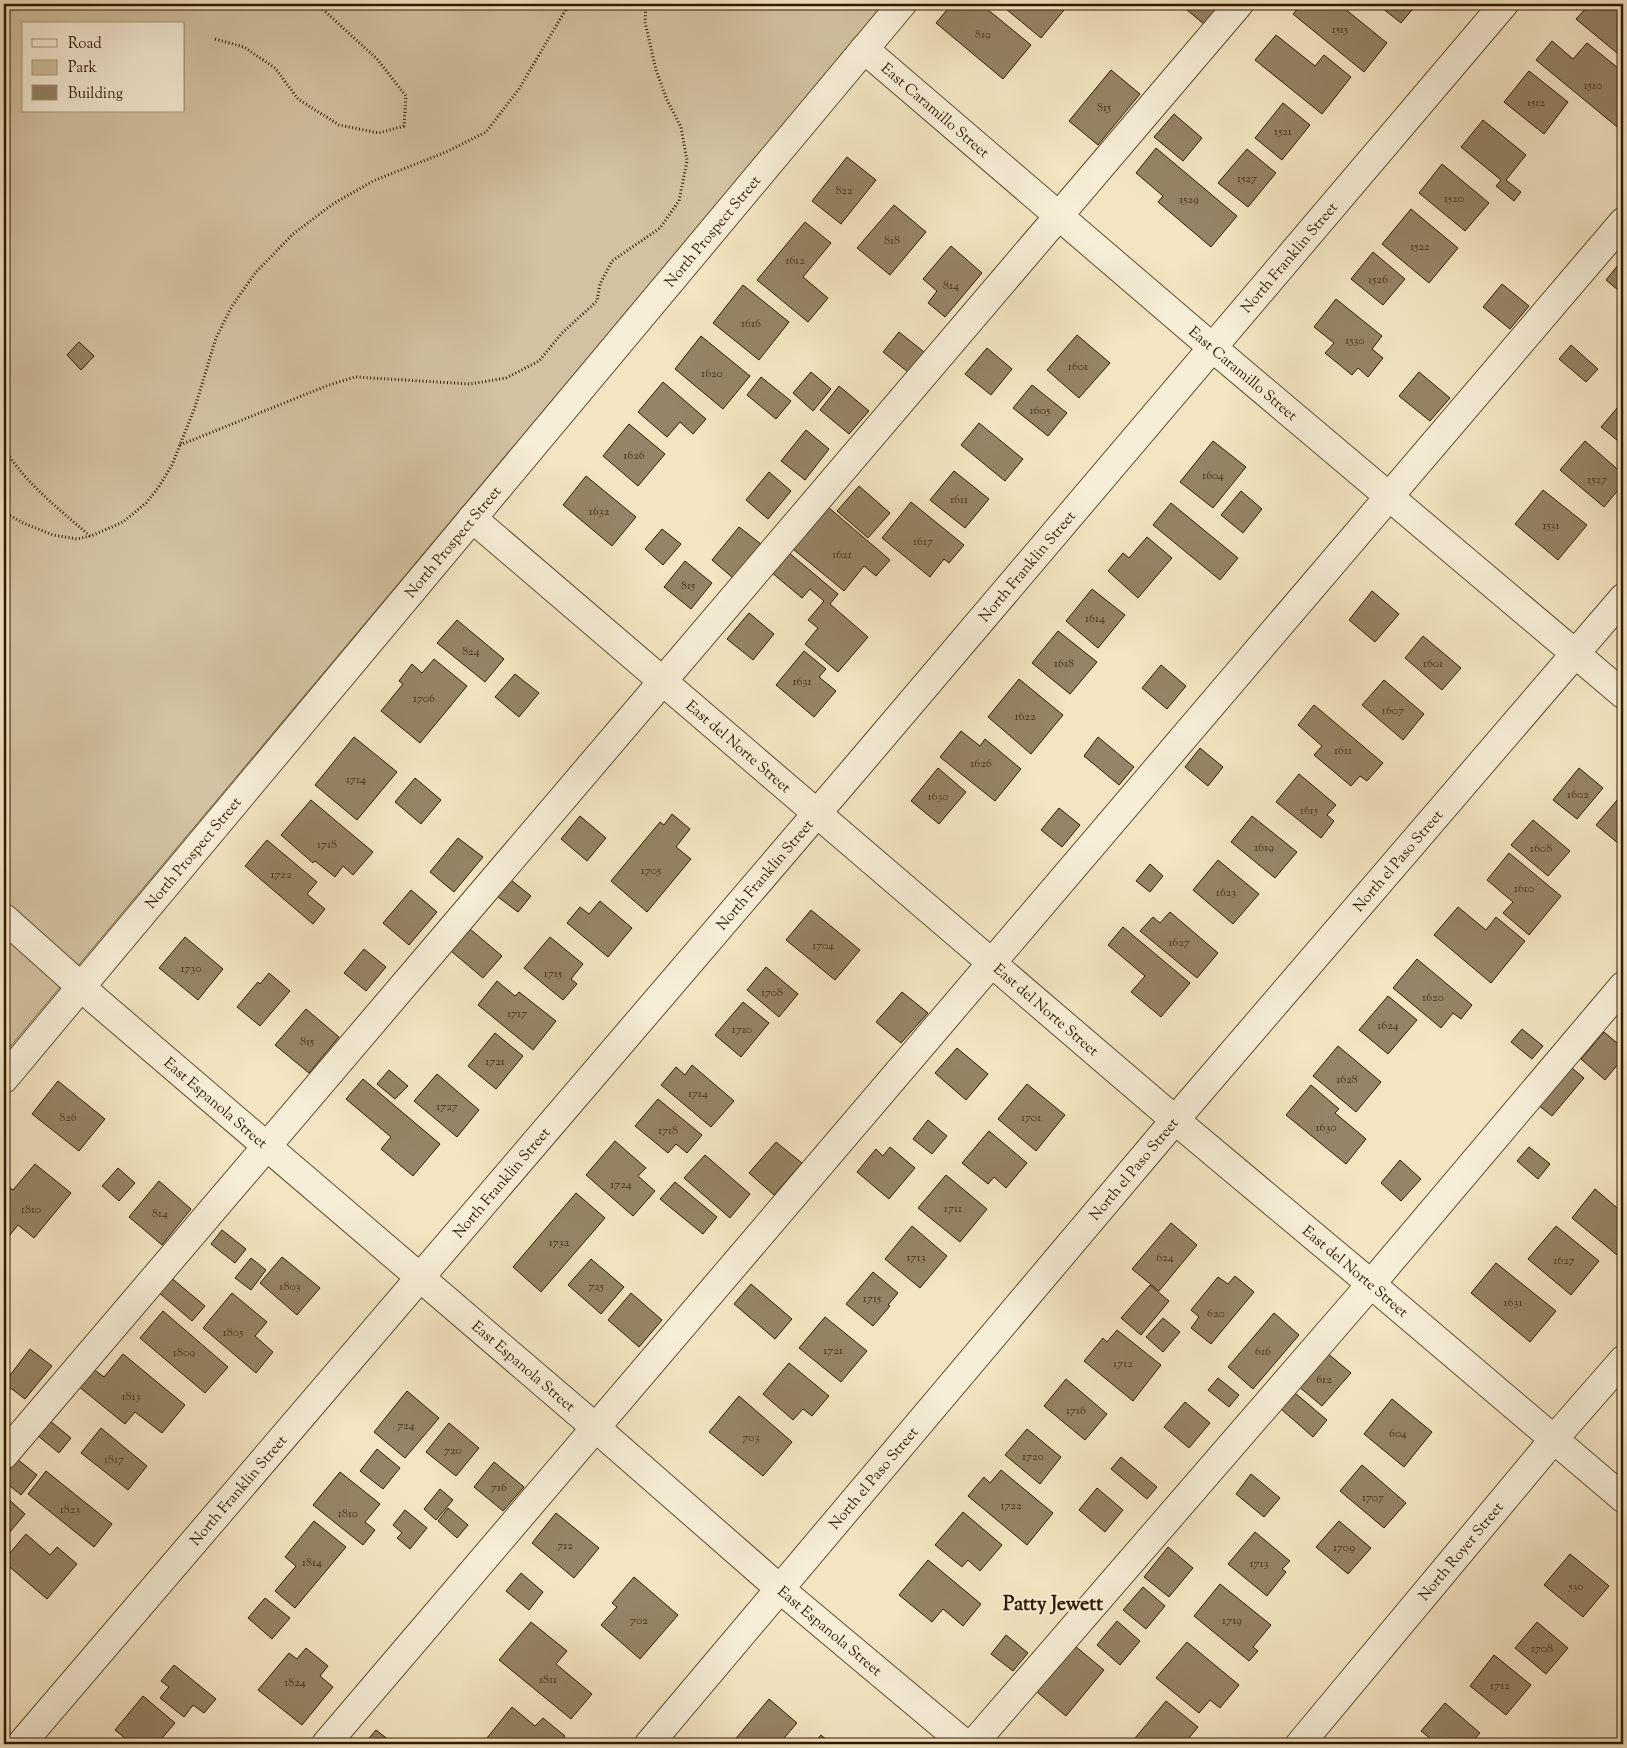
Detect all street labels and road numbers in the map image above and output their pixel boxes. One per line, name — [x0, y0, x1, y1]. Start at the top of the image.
street label: East Caramillo Street — [876, 59, 993, 164]
street label: North Prospect Street — [661, 171, 766, 292]
street label: North Franklin Street — [1237, 198, 1343, 318]
street label: East Caramillo Street — [1183, 322, 1301, 427]
street label: North Prospect Street — [401, 482, 507, 603]
street label: North Franklin Street — [975, 507, 1081, 627]
street label: East del Norte Street — [680, 696, 795, 799]
street label: North Prospect Street — [141, 793, 247, 914]
street label: North el Paso Street — [1349, 806, 1449, 917]
street label: North Franklin Street — [712, 816, 819, 936]
street label: East del Norte Street — [988, 960, 1102, 1062]
street label: East Espanola Street — [158, 1053, 271, 1154]
street label: North el Paso Street — [1085, 1114, 1184, 1226]
street label: North Franklin Street — [449, 1123, 556, 1243]
street label: East del Norte Street — [1297, 1222, 1412, 1323]
street label: East Espanola Street — [466, 1317, 579, 1417]
street label: North el Paso Street — [825, 1423, 924, 1535]
street label: North Franklin Street — [186, 1431, 293, 1551]
street label: North Royer Street — [1414, 1498, 1509, 1606]
street label: East Espanola Street — [772, 1582, 886, 1682]

